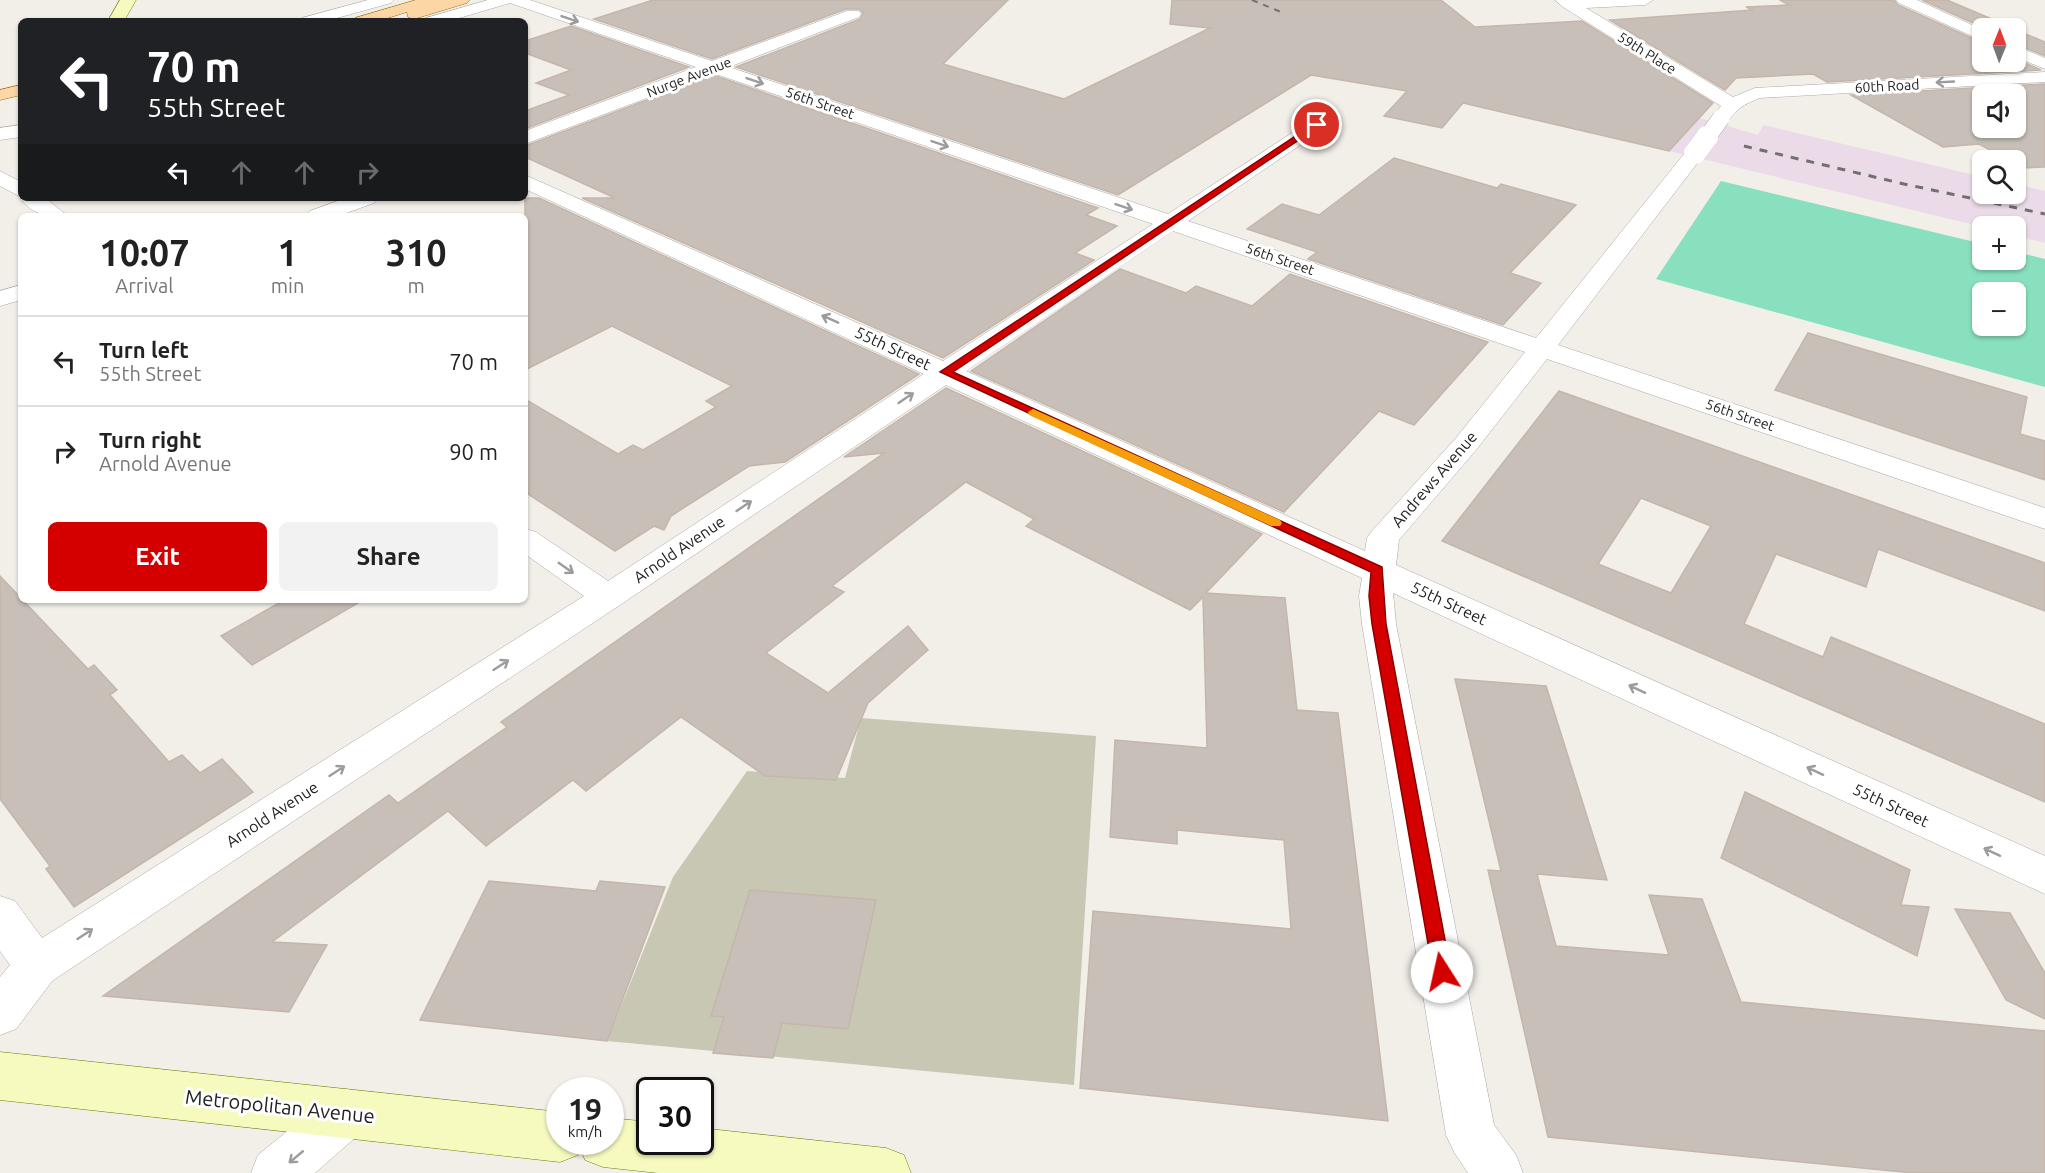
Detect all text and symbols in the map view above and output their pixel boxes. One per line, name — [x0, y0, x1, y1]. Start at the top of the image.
one-way arrow — [560, 14, 579, 25]
north arrow — [1972, 18, 2026, 72]
map controls — [1972, 18, 2026, 336]
street label: 59th Place — [1615, 29, 1679, 77]
icon: left — [48, 42, 126, 120]
text: 70 m — [147, 43, 241, 90]
street label: Nurge Avenue — [644, 54, 734, 100]
street label: 60th Road — [1854, 76, 1920, 96]
one-way arrow — [745, 77, 764, 88]
one-way arrow — [1935, 77, 1955, 88]
street label: 56th Street — [784, 84, 857, 122]
button: sound — [1972, 84, 2026, 138]
text: 55th Street — [147, 92, 285, 122]
pin — [1291, 99, 1342, 150]
icon: arrive — [1300, 108, 1333, 141]
one-way arrow — [930, 139, 949, 150]
button: search — [1972, 150, 2026, 204]
icon: left — [162, 156, 195, 189]
icon: ahead — [225, 156, 258, 189]
icon: ahead — [288, 156, 321, 189]
icon: right — [351, 156, 384, 189]
one-way arrow — [1115, 202, 1133, 213]
button: + — [1972, 216, 2026, 270]
text: 10:07 — [99, 232, 189, 273]
text: 1 — [277, 232, 298, 273]
text: 310 — [386, 232, 447, 273]
street label: 56th Street — [1244, 240, 1317, 278]
text: Arrival — [115, 274, 174, 297]
text: min — [271, 274, 304, 297]
text: m — [408, 274, 425, 297]
button: − — [1972, 282, 2026, 336]
one-way arrow — [821, 313, 839, 325]
street label: 55th Street — [852, 323, 935, 374]
text: Turn left — [99, 337, 189, 362]
icon: left — [48, 345, 81, 378]
text: 70 m — [449, 349, 498, 374]
text: 55th Street — [99, 362, 201, 385]
one-way arrow — [898, 392, 914, 404]
street label: 56th Street — [1704, 396, 1777, 434]
text: Turn right — [99, 427, 201, 452]
street label: Andrews Avenue — [1388, 428, 1480, 530]
icon: right — [48, 435, 81, 468]
text: 90 m — [449, 439, 498, 464]
text: Arnold Avenue — [99, 452, 232, 475]
one-way arrow — [735, 500, 752, 512]
street label: Arnold Avenue — [630, 512, 728, 586]
button: Exit — [48, 522, 267, 591]
button: Share — [279, 522, 498, 591]
one-way arrow — [558, 562, 574, 574]
street label: 55th Street — [1408, 578, 1491, 629]
one-way arrow — [492, 659, 509, 671]
one-way arrow — [1629, 683, 1647, 695]
one-way arrow — [1806, 764, 1824, 776]
one-way arrow — [329, 765, 345, 777]
street label: Arnold Avenue — [223, 778, 321, 850]
street label: 55th Street — [1850, 780, 1933, 831]
one-way arrow — [1983, 845, 2001, 857]
one-way arrow — [77, 928, 93, 940]
position arrow — [1410, 940, 1474, 1004]
speed limit sign: 30 — [636, 1077, 714, 1155]
street label: Metropolitan Avenue — [184, 1085, 376, 1127]
text: 19 — [568, 1092, 602, 1126]
text: km/h — [568, 1123, 602, 1140]
one-way arrow — [288, 1150, 304, 1163]

